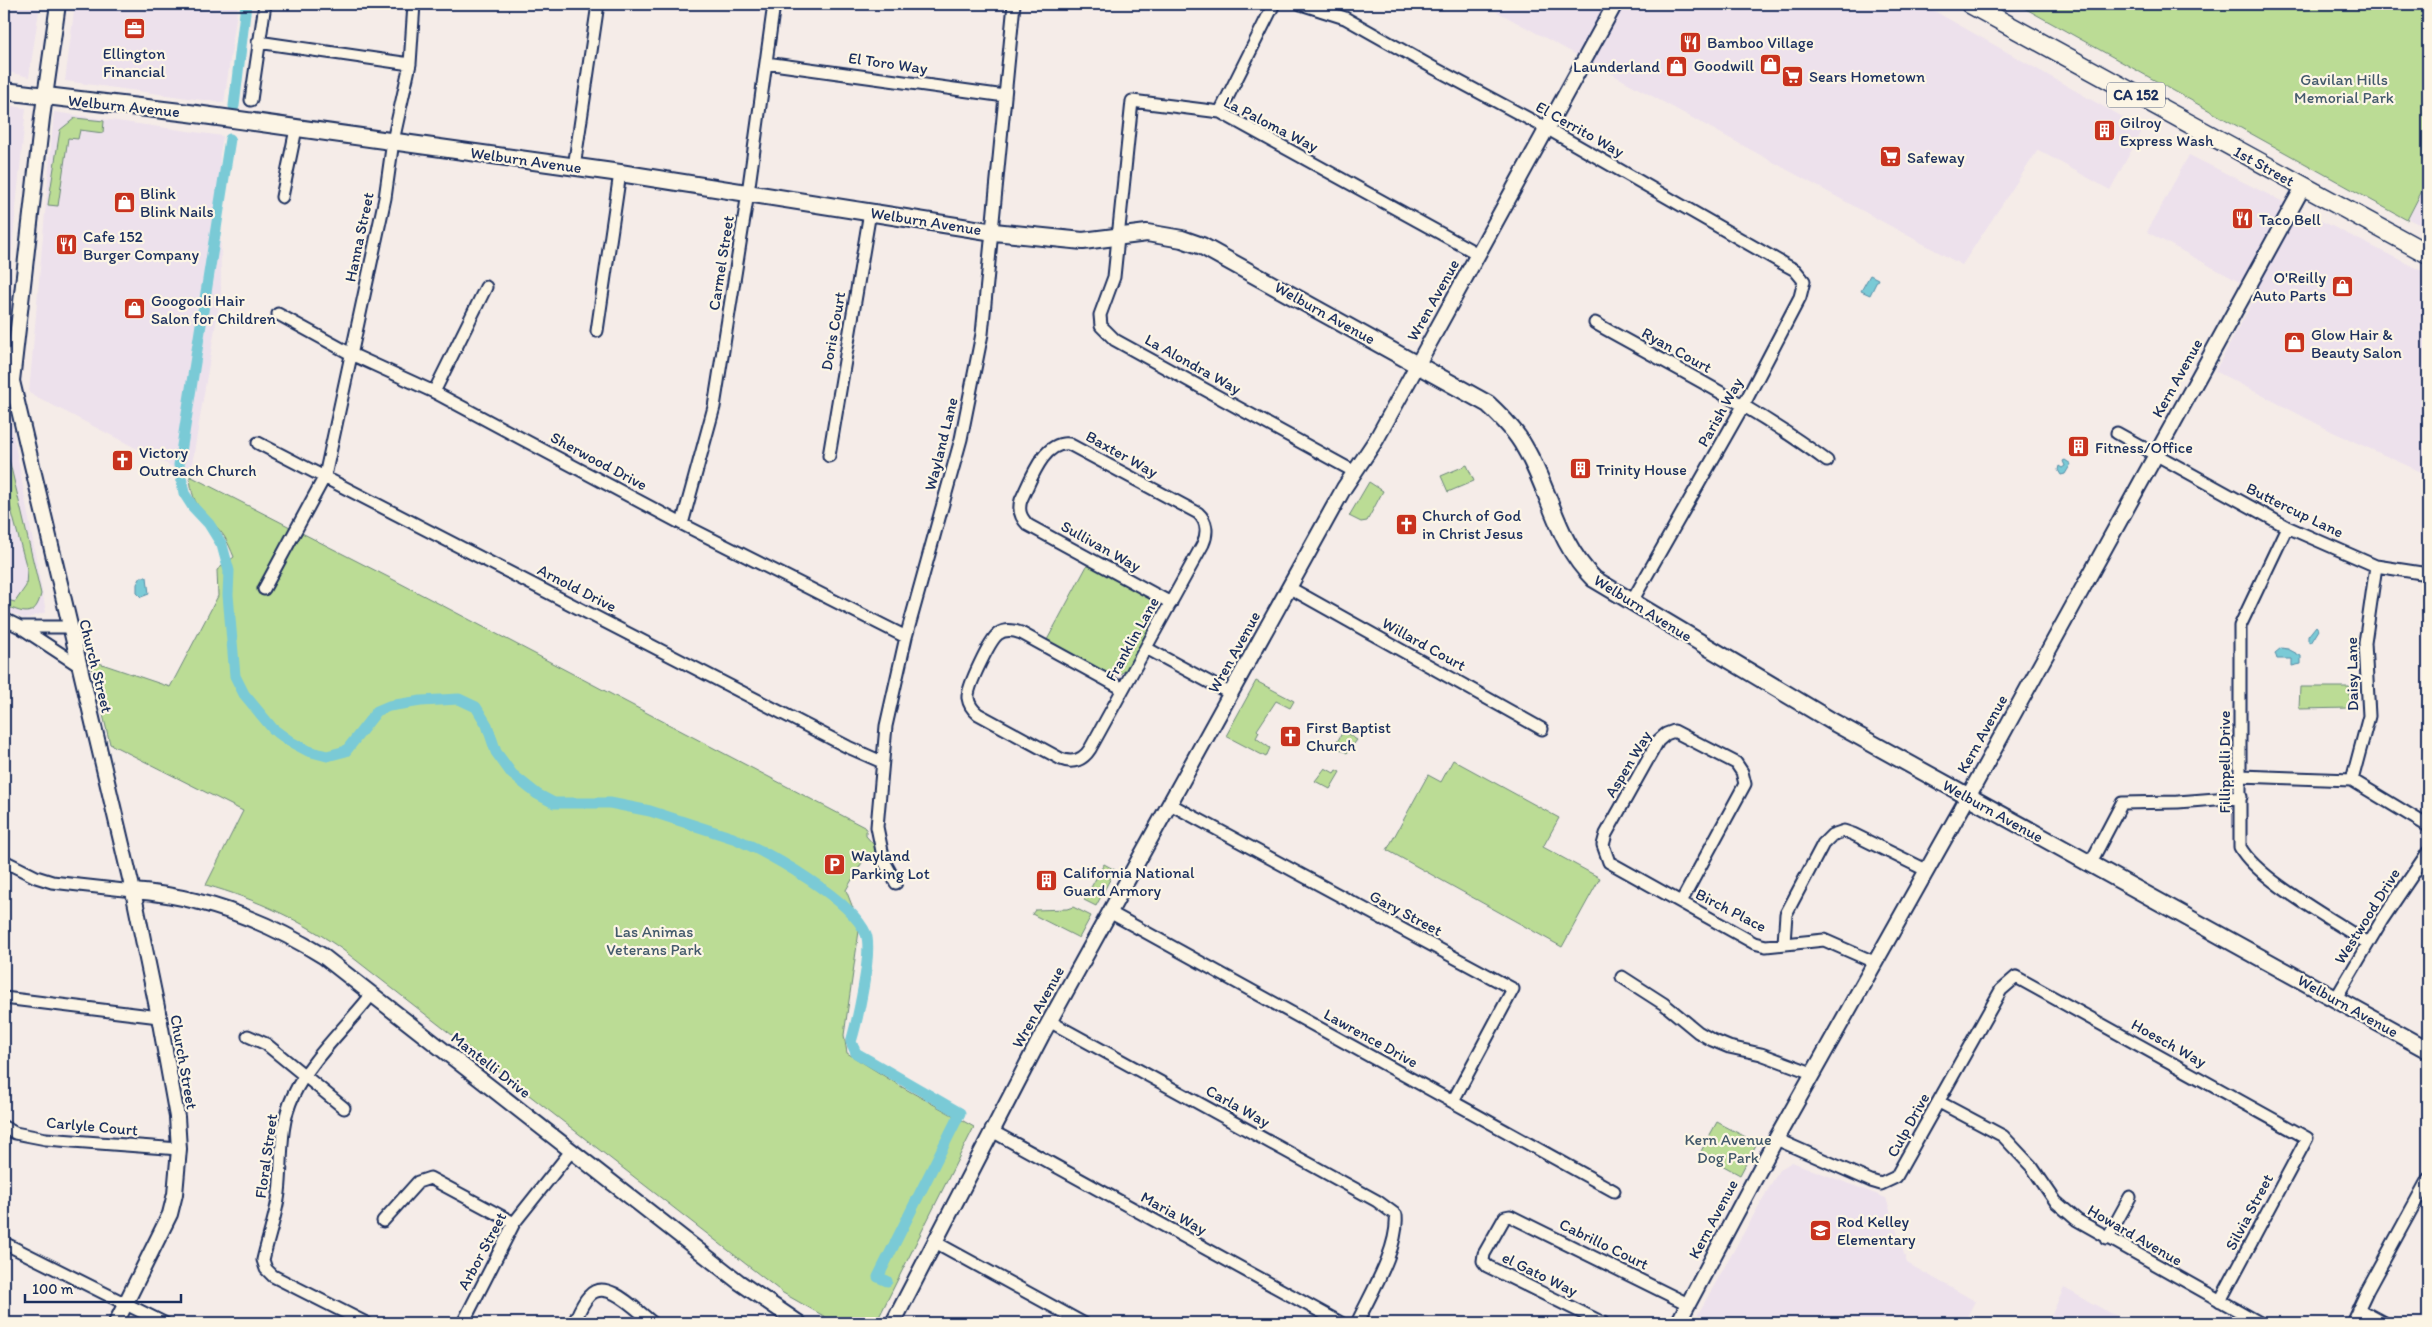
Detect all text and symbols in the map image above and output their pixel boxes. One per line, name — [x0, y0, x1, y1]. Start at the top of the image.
office icon: Ellington Financial — [122, 17, 146, 41]
restaurant icon: Bamboo Village — [1679, 30, 1703, 54]
place label: Bamboo Village — [1707, 33, 1814, 52]
place label: Ellington Financial — [103, 44, 166, 81]
street label: El Toro Way — [847, 48, 929, 78]
shop icon: Goodwill — [1758, 53, 1782, 77]
shop icon: Launderland — [1664, 54, 1688, 78]
place label: Goodwill — [1694, 56, 1754, 75]
place label: Launderland — [1573, 57, 1660, 76]
supermarket icon: Sears Hometown — [1781, 64, 1805, 88]
place label: Sears Hometown — [1809, 67, 1925, 86]
park label: Gavilan Hills Memorial Park — [2294, 70, 2394, 107]
road number: CA 152 — [2107, 82, 2165, 108]
street label: Welburn Avenue — [67, 91, 181, 121]
street label: La Paloma Way — [1221, 92, 1322, 156]
street label: El Cerrito Way — [1533, 97, 1628, 161]
place label: Gilroy Express Wash — [2120, 113, 2214, 150]
building icon: Gilroy Express Wash — [2092, 119, 2116, 143]
street label: 1st Street — [2230, 142, 2298, 190]
street label: Welburn Avenue — [469, 143, 583, 177]
supermarket icon: Safeway — [1879, 145, 1903, 169]
place label: Safeway — [1907, 148, 1965, 167]
place label: Blink Blink Nails — [140, 184, 214, 221]
shop icon: Blink Blink Nails — [112, 190, 136, 214]
street label: Hanna Street — [340, 190, 378, 284]
street label: Welburn Avenue — [869, 203, 983, 239]
restaurant icon: Taco Bell — [2231, 207, 2255, 231]
place label: Taco Bell — [2259, 210, 2321, 229]
street label: Carmel Street — [704, 214, 738, 312]
place label: Cafe 152 Burger Company — [83, 227, 199, 264]
restaurant icon: Cafe 152 Burger Company — [55, 233, 79, 257]
street label: Wren Avenue — [1403, 256, 1463, 344]
place label: O'Reilly Auto Parts — [2253, 268, 2326, 305]
shop icon: O'Reilly Auto Parts — [2330, 274, 2354, 298]
street label: Welburn Avenue — [1271, 277, 1379, 349]
street label: Doris Court — [817, 290, 849, 372]
place label: Googooli Hair Salon for Children — [151, 291, 276, 328]
shop icon: Googooli Hair Salon for Children — [123, 297, 147, 321]
street label: Ryan Court — [1639, 323, 1715, 377]
place label: Glow Hair & Beauty Salon — [2311, 325, 2402, 362]
street label: La Alondra Way — [1141, 330, 1245, 399]
shop icon: Glow Hair & Beauty Salon — [2283, 331, 2307, 355]
street label: Kern Avenue — [2148, 335, 2206, 421]
street label: Parish Way — [1693, 374, 1747, 450]
street label: Wayland Lane — [920, 395, 962, 493]
street label: Baxter Way — [1083, 426, 1162, 482]
street label: Sherwood Drive — [547, 428, 651, 494]
building icon: Fitness/Office — [2067, 435, 2091, 459]
place label: Fitness/Office — [2095, 438, 2193, 457]
place label: Victory Outreach Church — [139, 443, 256, 480]
church icon: Victory Outreach Church — [111, 449, 135, 473]
building icon: Trinity House — [1568, 457, 1592, 481]
place label: Trinity House — [1596, 460, 1687, 479]
street label: Buttercup Lane — [2243, 478, 2347, 542]
place label: Church of God in Christ Jesus — [1422, 506, 1523, 543]
church icon: Church of God in Christ Jesus — [1394, 512, 1418, 536]
street label: Sullivan Way — [1058, 516, 1145, 576]
street label: Arnold Drive — [534, 560, 620, 616]
street label: Welburn Avenue — [1590, 570, 1696, 646]
street label: Franklin Lane — [1101, 594, 1163, 684]
street label: Wren Avenue — [1204, 608, 1264, 696]
street label: Willard Court — [1379, 613, 1469, 675]
street label: Church Street — [75, 617, 117, 715]
street label: Daisy Lane — [2342, 637, 2362, 711]
street label: Kern Avenue — [1953, 691, 2011, 777]
street label: Fillippelli Drive — [2215, 710, 2234, 814]
place label: First Baptist Church — [1306, 718, 1391, 755]
church icon: First Baptist Church — [1278, 724, 1302, 748]
street label: Aspen Way — [1601, 727, 1656, 801]
street label: Welburn Avenue — [1939, 775, 2047, 847]
place label: Wayland Parking Lot — [851, 846, 930, 883]
parking icon: Wayland Parking Lot — [823, 852, 847, 876]
place label: California National Guard Armory — [1063, 863, 1195, 900]
street label: Westwood Drive — [2330, 865, 2404, 967]
building icon: California National Guard Armory — [1035, 869, 1059, 893]
street label: Birch Place — [1692, 884, 1770, 936]
street label: Gary Street — [1366, 886, 1446, 940]
park label: Las Animas Veterans Park — [606, 922, 702, 959]
street label: Wren Avenue — [1008, 963, 1068, 1051]
street label: Welburn Avenue — [2294, 970, 2402, 1042]
street label: Lawrence Drive — [1321, 1004, 1421, 1072]
street label: Church Street — [166, 1013, 202, 1111]
street label: Hoesch Way — [2128, 1015, 2210, 1072]
street label: Mantelli Drive — [447, 1028, 535, 1102]
street label: Carla Way — [1203, 1081, 1274, 1132]
street label: Culp Drive — [1883, 1089, 1934, 1161]
street label: Floral Street — [251, 1112, 281, 1200]
street label: Carlyle Court — [45, 1113, 139, 1139]
park label: Kern Avenue Dog Park — [1684, 1130, 1772, 1167]
street label: Silvia Street — [2221, 1171, 2277, 1253]
street label: Kern Avenue — [1684, 1176, 1742, 1262]
street label: Maria Way — [1138, 1187, 1211, 1239]
street label: Howard Avenue — [2084, 1200, 2186, 1270]
street label: Arbor Street — [454, 1209, 510, 1293]
place label: Rod Kelley Elementary — [1837, 1212, 1916, 1249]
street label: Cabrillo Court — [1556, 1214, 1652, 1274]
school or university icon: Rod Kelley Elementary — [1809, 1218, 1833, 1242]
street label: el Gato Way — [1499, 1247, 1581, 1301]
scale bar — [25, 1272, 181, 1304]
text: 100 m — [32, 1280, 74, 1298]

